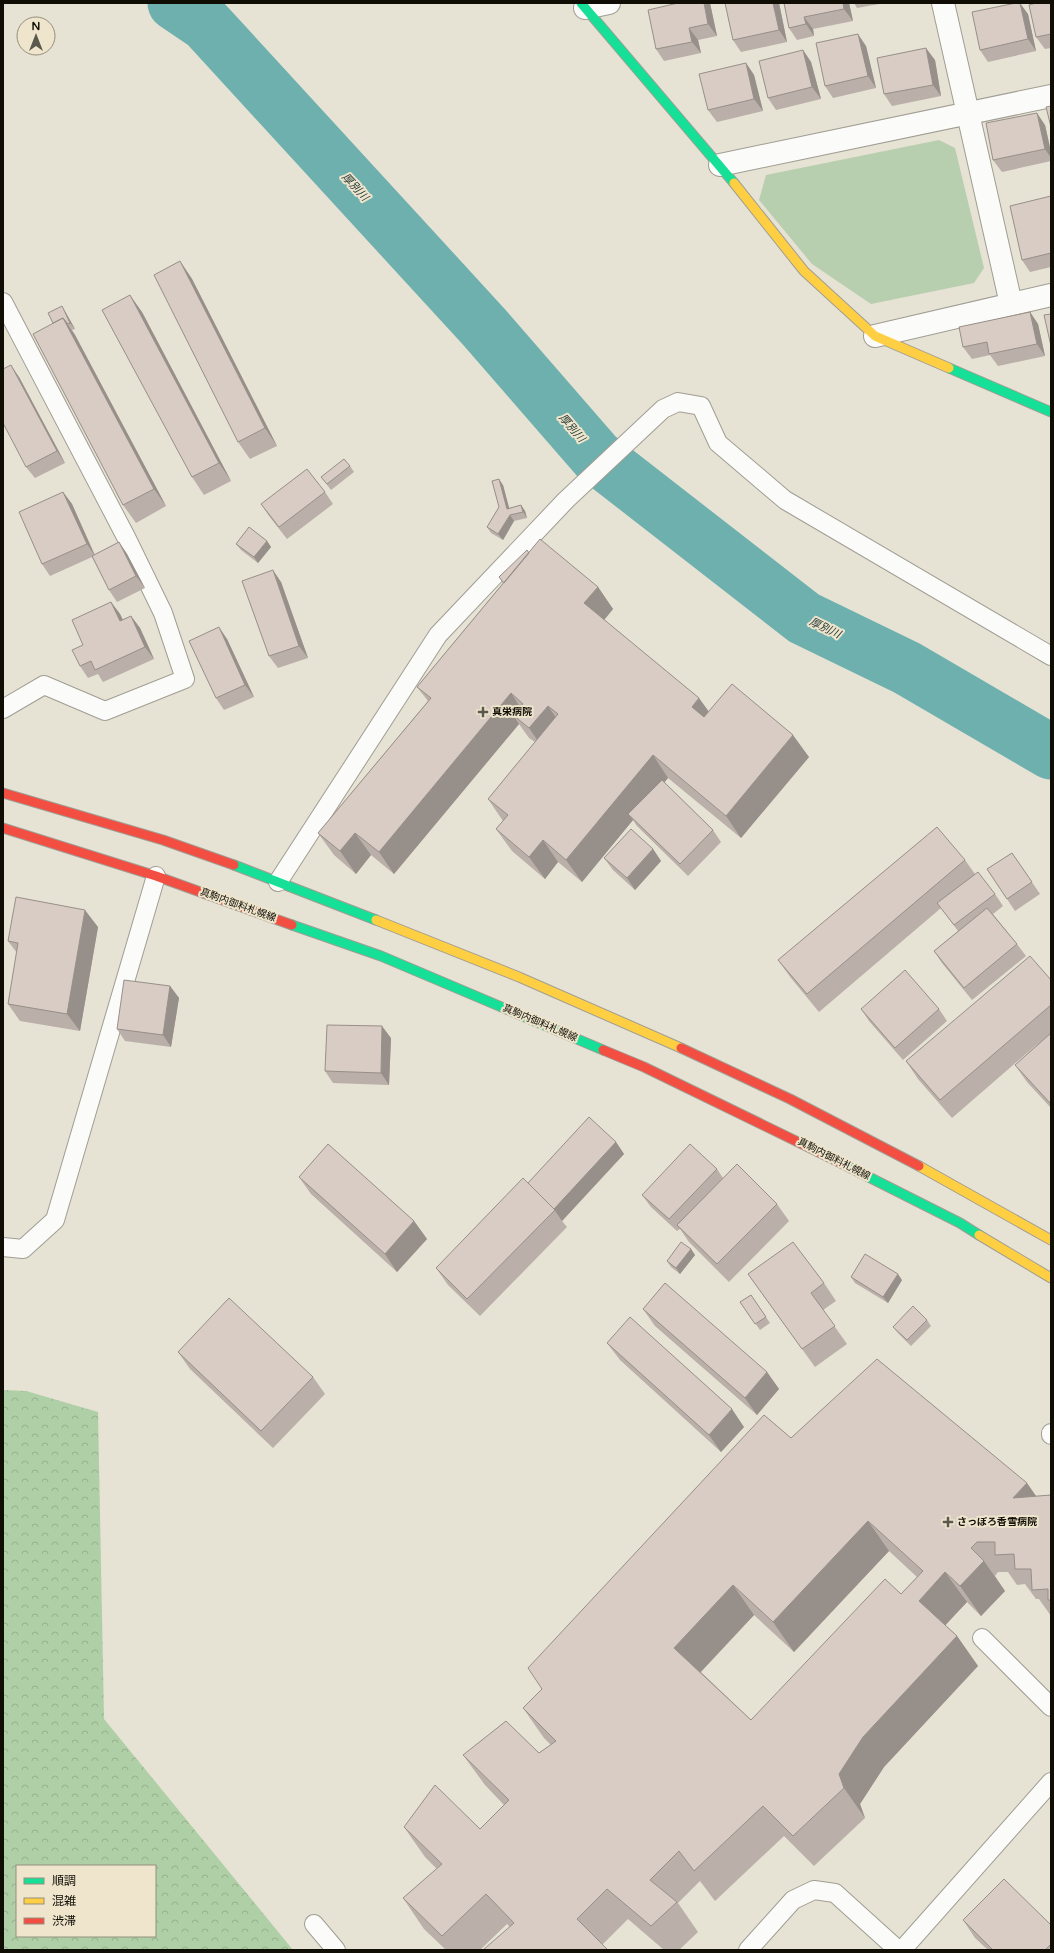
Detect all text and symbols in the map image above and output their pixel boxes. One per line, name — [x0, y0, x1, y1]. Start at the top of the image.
north arrow — [16, 16, 56, 56]
text: N — [32, 20, 40, 33]
water label: 厚別川 — [339, 170, 372, 204]
water label: 厚別川 — [556, 411, 588, 445]
water label: 厚別川 — [807, 615, 844, 642]
marker: 真栄病院 — [477, 706, 489, 718]
place label: 真栄病院 — [492, 706, 532, 718]
street label: 真駒内御料札幌線 — [198, 886, 278, 924]
street label: 真駒内御料札幌線 — [501, 1002, 579, 1044]
street label: 真駒内御料札幌線 — [796, 1135, 872, 1183]
marker: さっぽろ香雪病院 — [942, 1516, 954, 1528]
place label: さっぽろ香雪病院 — [957, 1516, 1037, 1528]
legend — [16, 1865, 156, 1937]
text: 順調 — [52, 1874, 76, 1888]
text: 混雑 — [52, 1894, 76, 1908]
text: 渋滞 — [52, 1914, 76, 1928]

